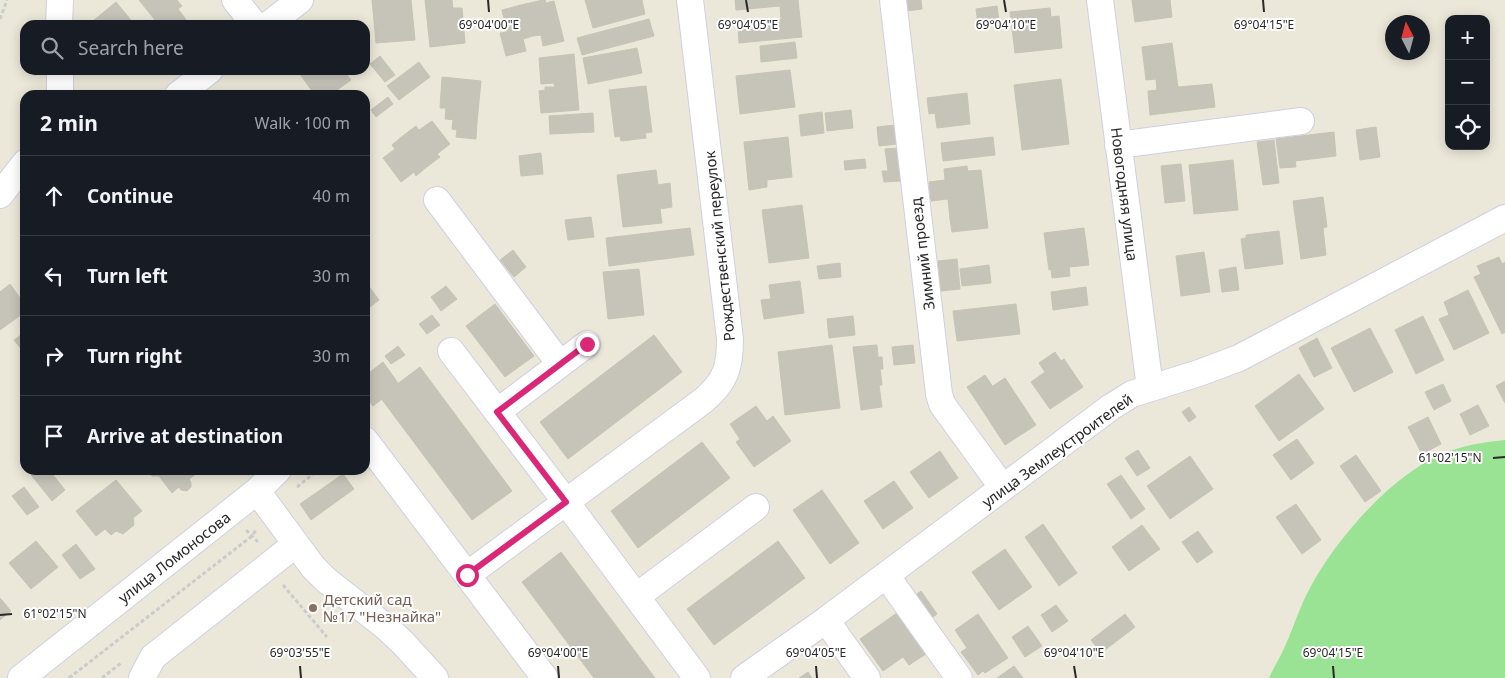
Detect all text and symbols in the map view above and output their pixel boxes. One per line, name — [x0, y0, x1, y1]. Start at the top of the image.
north arrow — [1385, 15, 1430, 60]
map controls — [1445, 15, 1490, 150]
button: + — [1445, 15, 1490, 60]
text: 69°04'00"E — [459, 16, 519, 33]
text: 69°04'05"E — [718, 16, 778, 33]
text: 69°04'10"E — [976, 16, 1036, 33]
text: 69°04'15"E — [1234, 16, 1294, 33]
search box — [20, 20, 370, 75]
icon: search — [38, 34, 66, 62]
text: Search here — [78, 35, 184, 61]
button: − — [1445, 60, 1490, 105]
button: locate — [1445, 105, 1490, 150]
text: 2 min — [40, 109, 98, 137]
text: Walk · 100 m — [255, 112, 350, 134]
street label: Новогодняя улица — [1107, 126, 1143, 262]
street label: Рождественский переулок — [699, 150, 739, 342]
icon: ahead — [40, 182, 68, 210]
text: Continue — [87, 183, 173, 209]
text: 40 m — [313, 185, 350, 207]
street label: Зимний проезд — [905, 197, 939, 311]
icon: left — [40, 262, 68, 290]
text: Turn left — [87, 263, 168, 289]
text: 30 m — [313, 265, 350, 287]
route end — [576, 333, 599, 356]
icon: right — [40, 342, 68, 370]
text: Turn right — [87, 343, 182, 369]
text: 30 m — [313, 345, 350, 367]
street label: улица Землеустроителей — [978, 388, 1136, 512]
icon: arrive — [40, 422, 68, 450]
text: Arrive at destination — [87, 423, 283, 449]
text: 61°02'15"N — [1418, 449, 1482, 466]
street label: улица Ломоносова — [114, 507, 234, 607]
route start — [456, 564, 479, 587]
place label: Детский сад №17 "Незнайка" — [323, 589, 441, 626]
marker: Детский сад №17 "Незнайка" — [307, 602, 319, 614]
text: 61°02'15"N — [23, 605, 87, 622]
text: 69°03'55"E — [270, 644, 330, 661]
text: 69°04'00"E — [528, 644, 588, 661]
text: 69°04'05"E — [786, 644, 846, 661]
text: 69°04'10"E — [1044, 644, 1104, 661]
text: 69°04'15"E — [1303, 644, 1363, 661]

